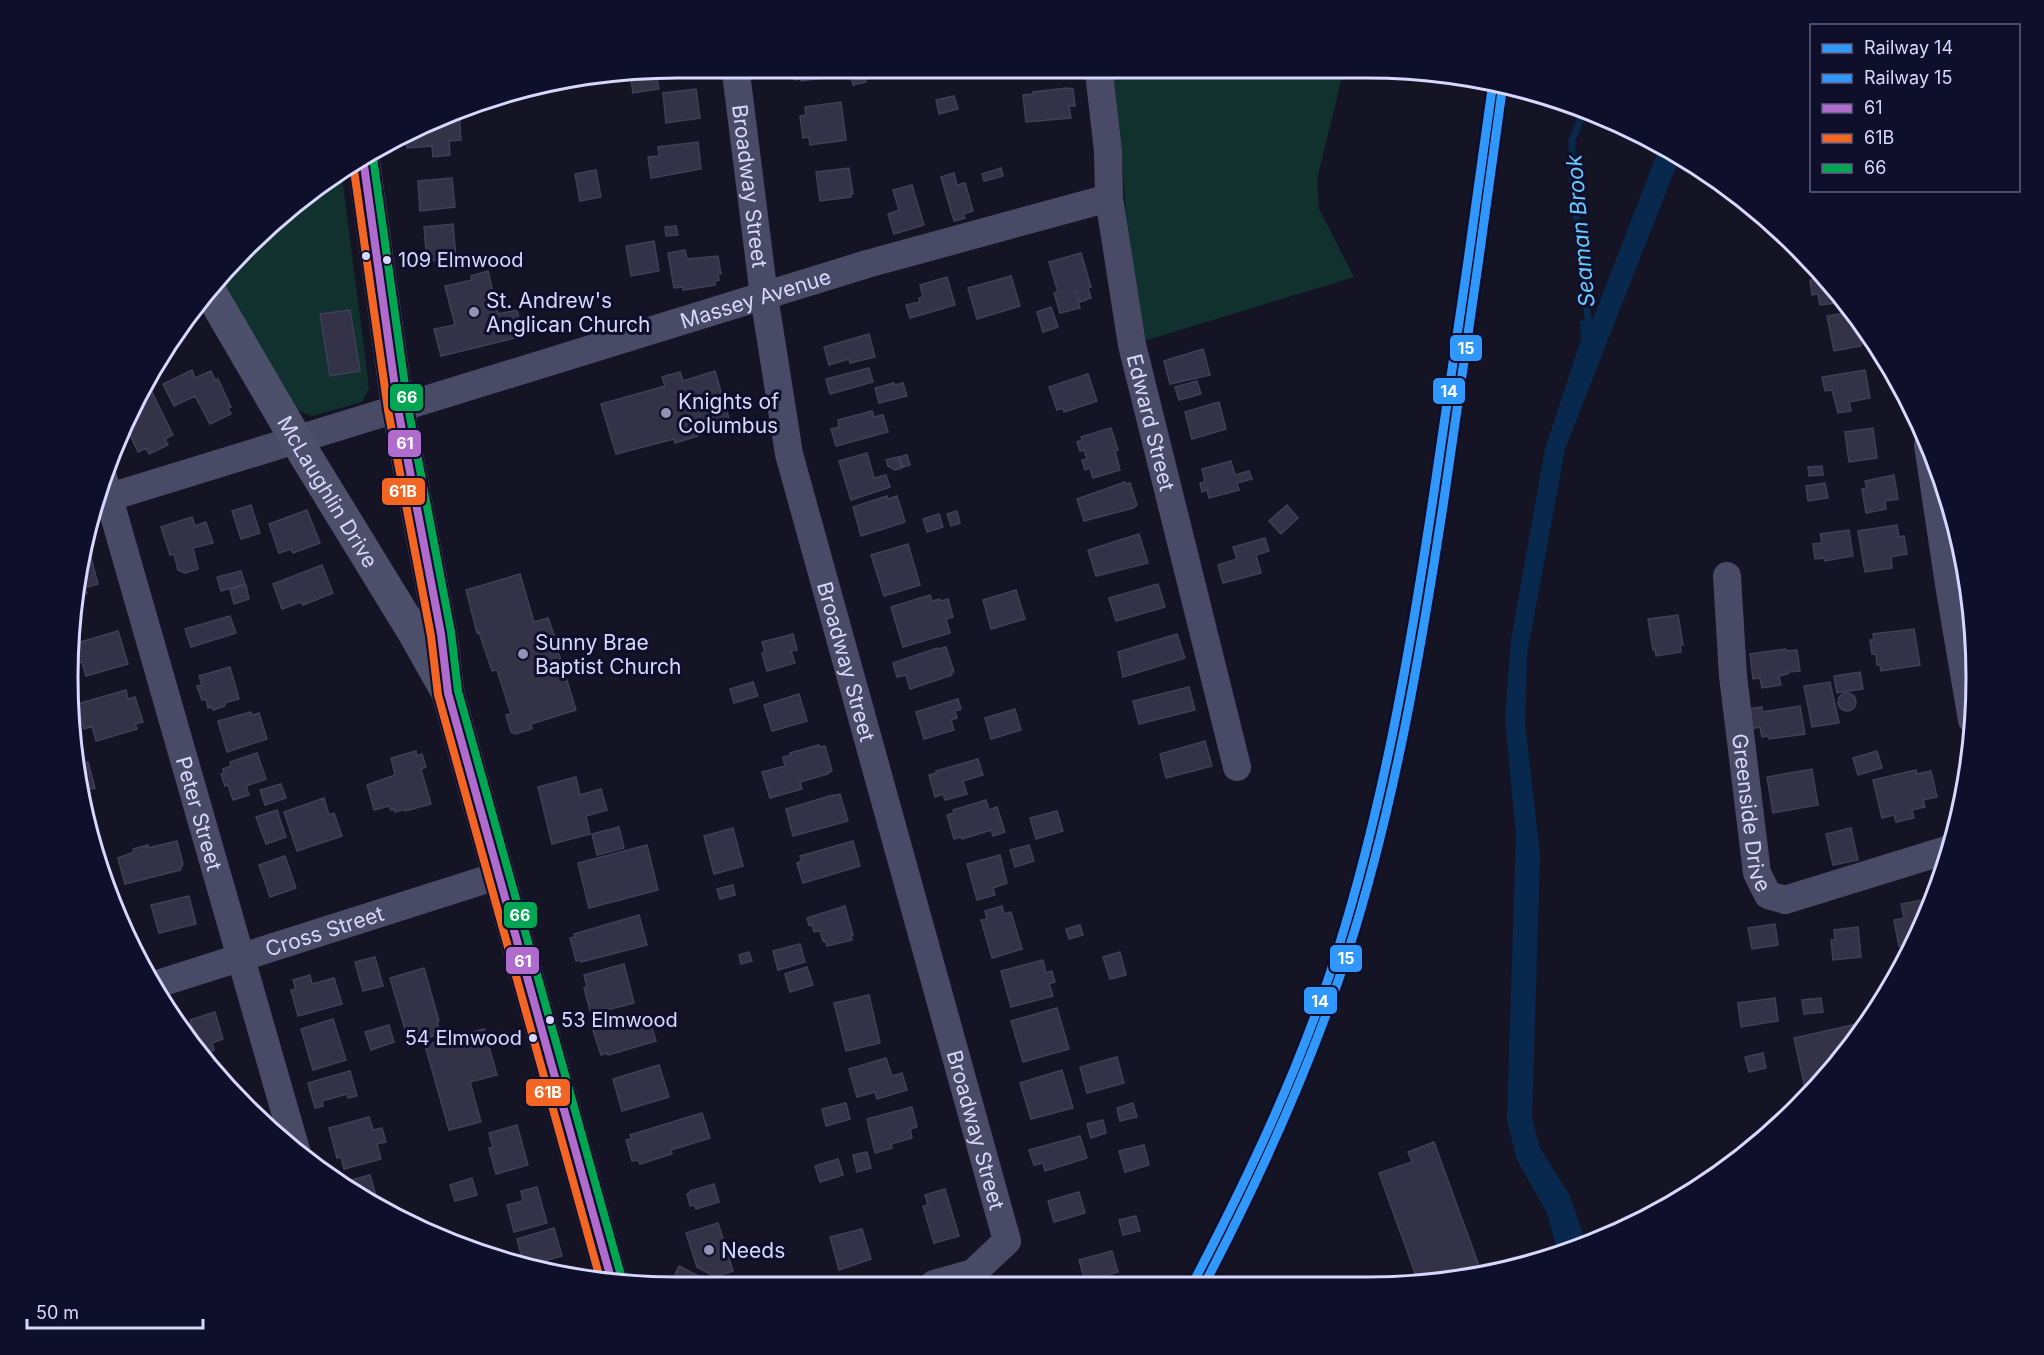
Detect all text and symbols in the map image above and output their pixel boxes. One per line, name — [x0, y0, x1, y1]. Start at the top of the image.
legend — [1810, 24, 2020, 192]
text: Railway 14 — [1864, 37, 1953, 58]
text: Railway 15 — [1864, 67, 1952, 88]
text: 61 — [1864, 97, 1882, 118]
street label: Broadway Street — [728, 103, 773, 269]
text: 61B — [1864, 127, 1894, 148]
water label: Seaman Brook — [1560, 153, 1600, 308]
text: 66 — [1864, 157, 1886, 178]
place label: 109 Elmwood — [398, 248, 523, 272]
unlabelled marker — [360, 250, 372, 262]
marker: 109 Elmwood — [381, 254, 393, 266]
street label: Massey Avenue — [677, 263, 834, 333]
place label: St. Andrew's Anglican Church — [486, 288, 650, 337]
marker: St. Andrew's Anglican Church — [467, 305, 481, 319]
line badge: 15 — [1449, 334, 1483, 362]
text: 15 — [1457, 338, 1475, 358]
street label: Edward Street — [1122, 351, 1180, 493]
line badge: 14 — [1432, 377, 1466, 405]
text: 14 — [1440, 381, 1458, 401]
line badge: 66 — [389, 383, 424, 412]
text: 66 — [397, 387, 417, 407]
place label: Knights of Columbus — [678, 389, 779, 438]
marker: Knights of Columbus — [659, 406, 673, 420]
street label: McLaughlin Drive — [273, 411, 384, 572]
line badge: 61 — [387, 429, 422, 458]
text: 61 — [396, 433, 414, 453]
line badge: 61B — [381, 477, 426, 506]
text: 61B — [389, 481, 417, 501]
street label: Broadway Street — [812, 579, 880, 744]
place label: Sunny Brae Baptist Church — [535, 630, 681, 679]
marker: Sunny Brae Baptist Church — [516, 647, 530, 661]
street label: Greenside Drive — [1728, 732, 1777, 896]
street label: Peter Street — [171, 753, 228, 874]
street label: Cross Street — [262, 900, 387, 961]
line badge: 66 — [503, 901, 538, 929]
text: 66 — [510, 905, 530, 925]
line badge: 15 — [1329, 944, 1363, 973]
line badge: 61 — [505, 946, 540, 975]
text: 15 — [1337, 948, 1355, 968]
text: 61 — [514, 951, 532, 971]
line badge: 14 — [1303, 986, 1338, 1015]
text: 14 — [1311, 991, 1329, 1011]
place label: 53 Elmwood — [561, 1008, 678, 1032]
marker: 53 Elmwood — [544, 1014, 556, 1026]
place label: 54 Elmwood — [405, 1026, 522, 1050]
marker: 54 Elmwood — [527, 1032, 539, 1044]
street label: Broadway Street — [942, 1047, 1010, 1213]
line badge: 61B — [525, 1078, 571, 1107]
text: 61B — [534, 1082, 562, 1102]
place label: Needs — [721, 1238, 785, 1263]
marker: Needs — [702, 1243, 716, 1257]
scale bar — [27, 1292, 202, 1330]
text: 50 m — [36, 1302, 79, 1323]

